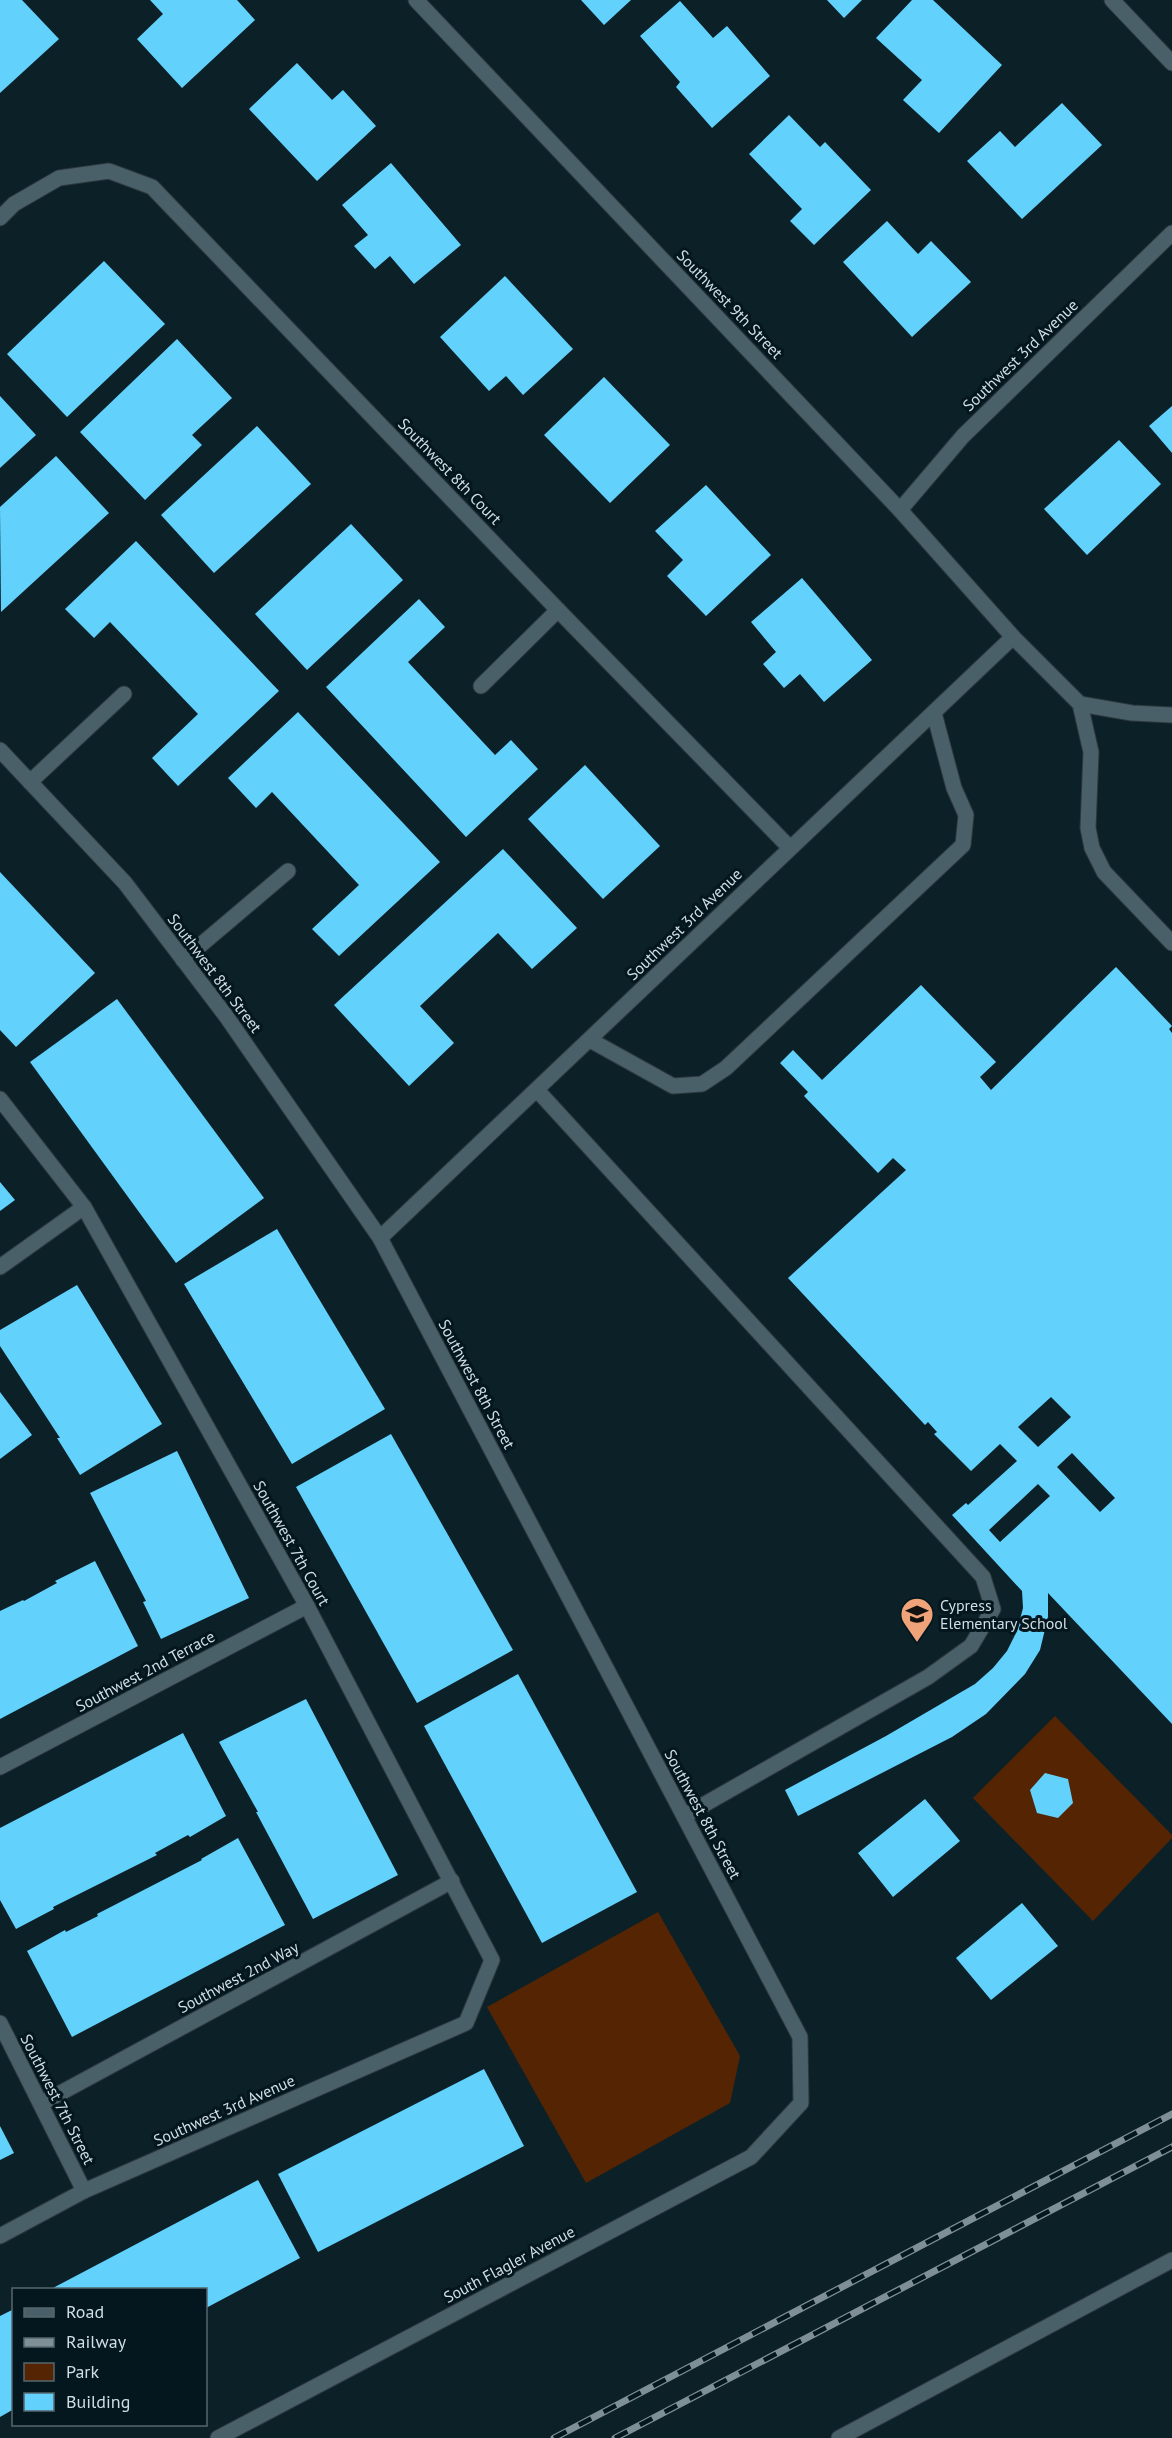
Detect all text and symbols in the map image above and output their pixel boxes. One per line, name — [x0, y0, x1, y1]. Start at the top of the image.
street label: Southwest 9th Street — [673, 245, 788, 363]
street label: Southwest 3rd Avenue — [958, 295, 1082, 415]
street label: Southwest 8th Court — [394, 414, 506, 529]
street label: Southwest 3rd Avenue — [622, 864, 746, 984]
street label: Southwest 8th Street — [164, 909, 267, 1037]
street label: Southwest 8th Street — [434, 1316, 520, 1453]
street label: Southwest 7th Court — [249, 1477, 335, 1610]
place label: Cypress Elementary School — [940, 1595, 1068, 1633]
school or university icon: Cypress Elementary School — [899, 1596, 935, 1643]
street label: Southwest 2nd Terrace — [72, 1626, 218, 1716]
street label: Southwest 8th Street — [660, 1746, 746, 1883]
street label: Southwest 2nd Way — [174, 1936, 302, 2017]
street label: Southwest 7th Street — [16, 2030, 100, 2168]
street label: Southwest 3rd Avenue — [150, 2070, 298, 2150]
street label: South Flagler Avenue — [440, 2221, 578, 2307]
legend — [12, 2288, 207, 2426]
text: Road — [66, 2300, 104, 2323]
text: Railway — [66, 2330, 127, 2353]
text: Park — [66, 2360, 99, 2383]
text: Building — [66, 2390, 130, 2413]

